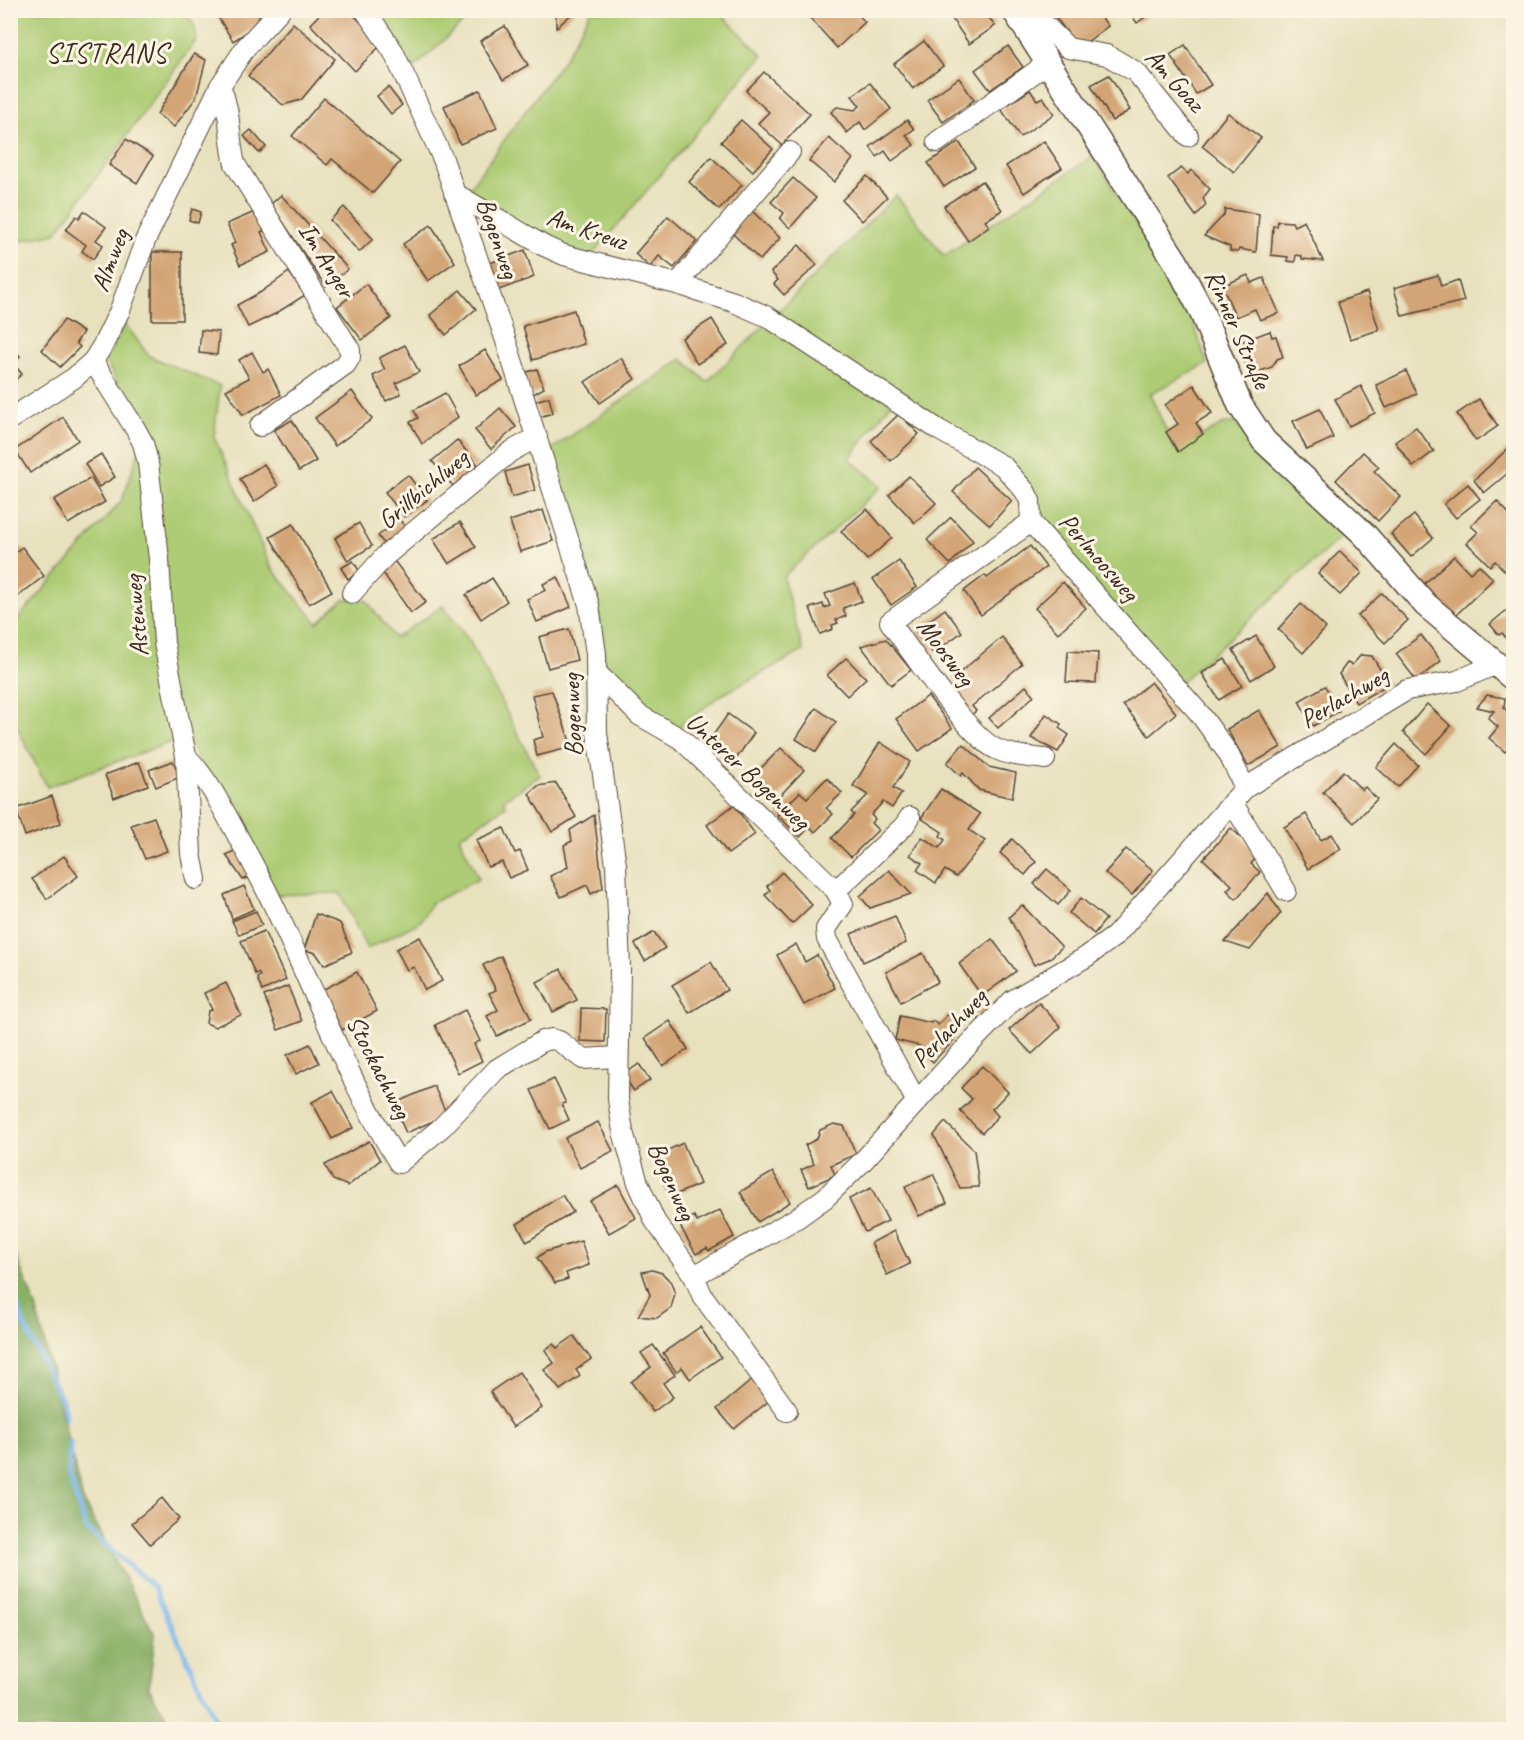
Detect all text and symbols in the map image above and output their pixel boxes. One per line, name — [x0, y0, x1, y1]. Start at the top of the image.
district label: SISTRANS — [46, 35, 172, 70]
street label: Am Goaz — [1138, 41, 1214, 121]
street label: Bogenweg — [469, 193, 528, 284]
street label: Am Kreuz — [543, 200, 633, 259]
street label: Im Anger — [291, 216, 364, 306]
street label: Almweg — [83, 222, 138, 296]
street label: Rinner Straße — [1197, 264, 1280, 396]
street label: Grillbichlweg — [371, 440, 476, 536]
street label: Perlmoosweg — [1052, 506, 1148, 609]
street label: Astenweg — [116, 572, 156, 658]
street label: Moosweg — [910, 611, 983, 694]
street label: Perlachweg — [1294, 658, 1396, 736]
street label: Bogenweg — [554, 671, 590, 757]
street label: Unterer Bogenweg — [679, 705, 818, 838]
street label: Perlachweg — [904, 980, 995, 1075]
street label: Stockachweg — [339, 1010, 420, 1126]
street label: Bogenweg — [640, 1136, 705, 1227]

